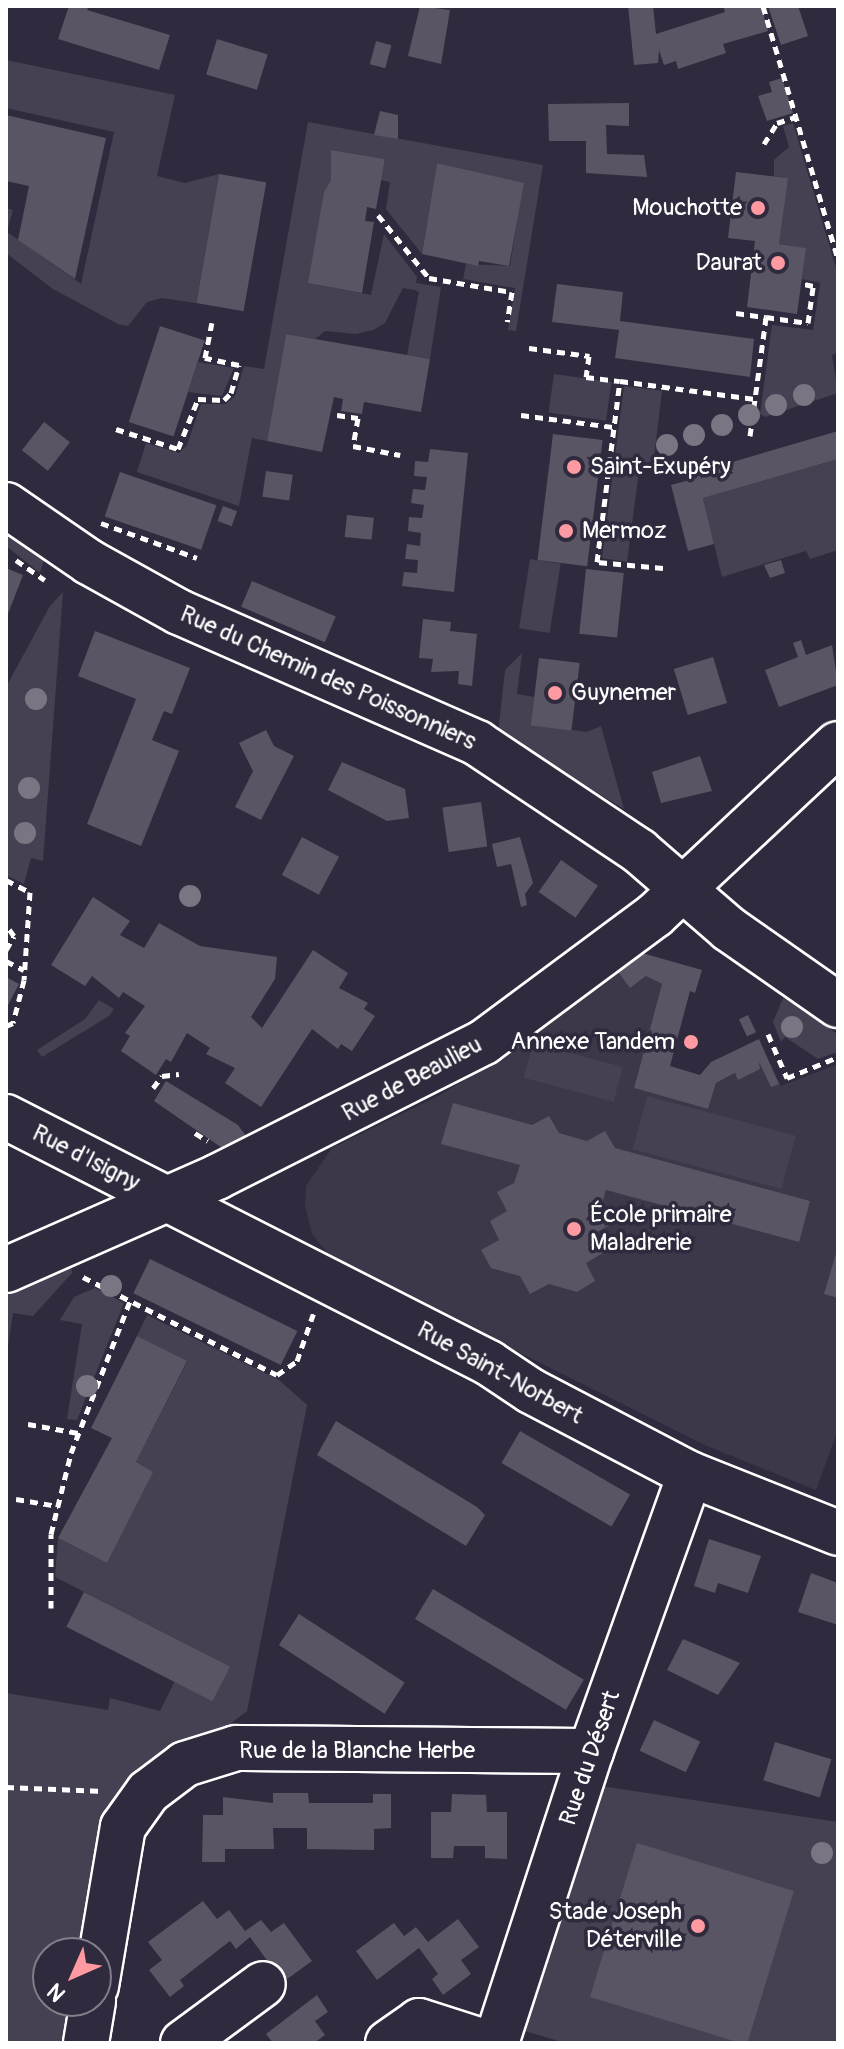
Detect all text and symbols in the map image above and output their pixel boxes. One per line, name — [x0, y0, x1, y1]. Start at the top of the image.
place label: Mouchotte — [632, 194, 742, 222]
marker: Mouchotte — [749, 199, 767, 217]
place label: Daurat — [696, 249, 762, 277]
marker: Daurat — [769, 254, 787, 272]
place label: Saint-Exupéry — [590, 453, 731, 481]
marker: Saint-Exupéry — [565, 458, 583, 476]
place label: Mermoz — [582, 517, 666, 545]
marker: Mermoz — [557, 522, 575, 540]
street label: Rue du Chemin des Poissonniers — [176, 600, 480, 756]
place label: Guynemer — [571, 679, 676, 707]
marker: Guynemer — [546, 684, 564, 702]
place label: Annexe Tandem — [511, 1028, 675, 1056]
street label: Rue de Beaulieu — [337, 1030, 487, 1128]
marker: Annexe Tandem — [682, 1033, 700, 1051]
street label: Rue d'Isigny — [27, 1119, 145, 1197]
place label: École primaire Maladrerie — [590, 1201, 732, 1257]
marker: École primaire Maladrerie — [565, 1220, 583, 1238]
street label: Rue Saint-Norbert — [412, 1316, 588, 1430]
street label: Rue du Désert — [553, 1687, 627, 1829]
street label: Rue de la Blanche Herbe — [239, 1737, 475, 1765]
place label: Stade Joseph Déterville — [549, 1898, 682, 1954]
marker: Stade Joseph Déterville — [689, 1917, 707, 1935]
north arrow — [32, 1937, 112, 2017]
text: N — [41, 1977, 72, 2008]

